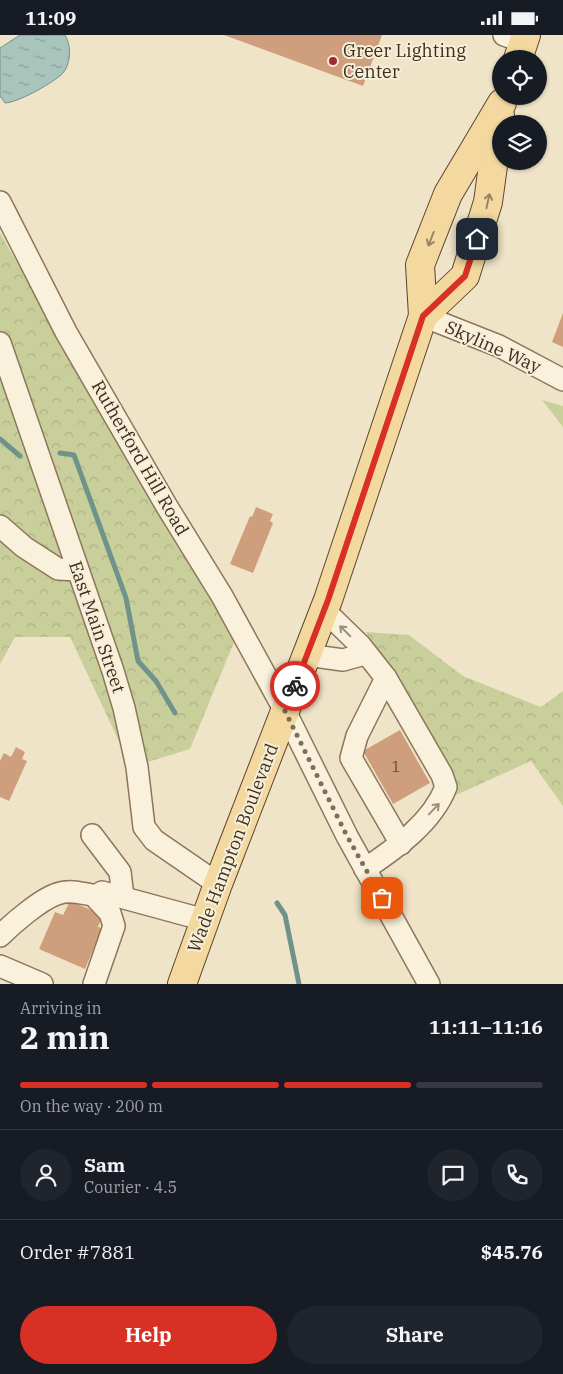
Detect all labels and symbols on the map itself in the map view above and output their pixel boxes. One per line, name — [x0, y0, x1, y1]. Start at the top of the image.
place label: Greer Lighting Center — [343, 39, 466, 83]
marker: Greer Lighting Center — [327, 55, 339, 67]
one-way arrow — [483, 194, 493, 210]
pin — [456, 218, 498, 260]
one-way arrow — [425, 231, 435, 246]
street label: Skyline Way — [442, 315, 545, 378]
street label: Rutherford Hill Road — [87, 376, 194, 540]
street label: East Main Street — [64, 558, 131, 696]
one-way arrow — [339, 625, 352, 637]
courier — [270, 661, 320, 711]
street label: Wade Hampton Boulevard — [182, 740, 283, 955]
house number: 1 — [391, 757, 401, 776]
one-way arrow — [428, 802, 440, 815]
pin — [361, 877, 403, 919]

